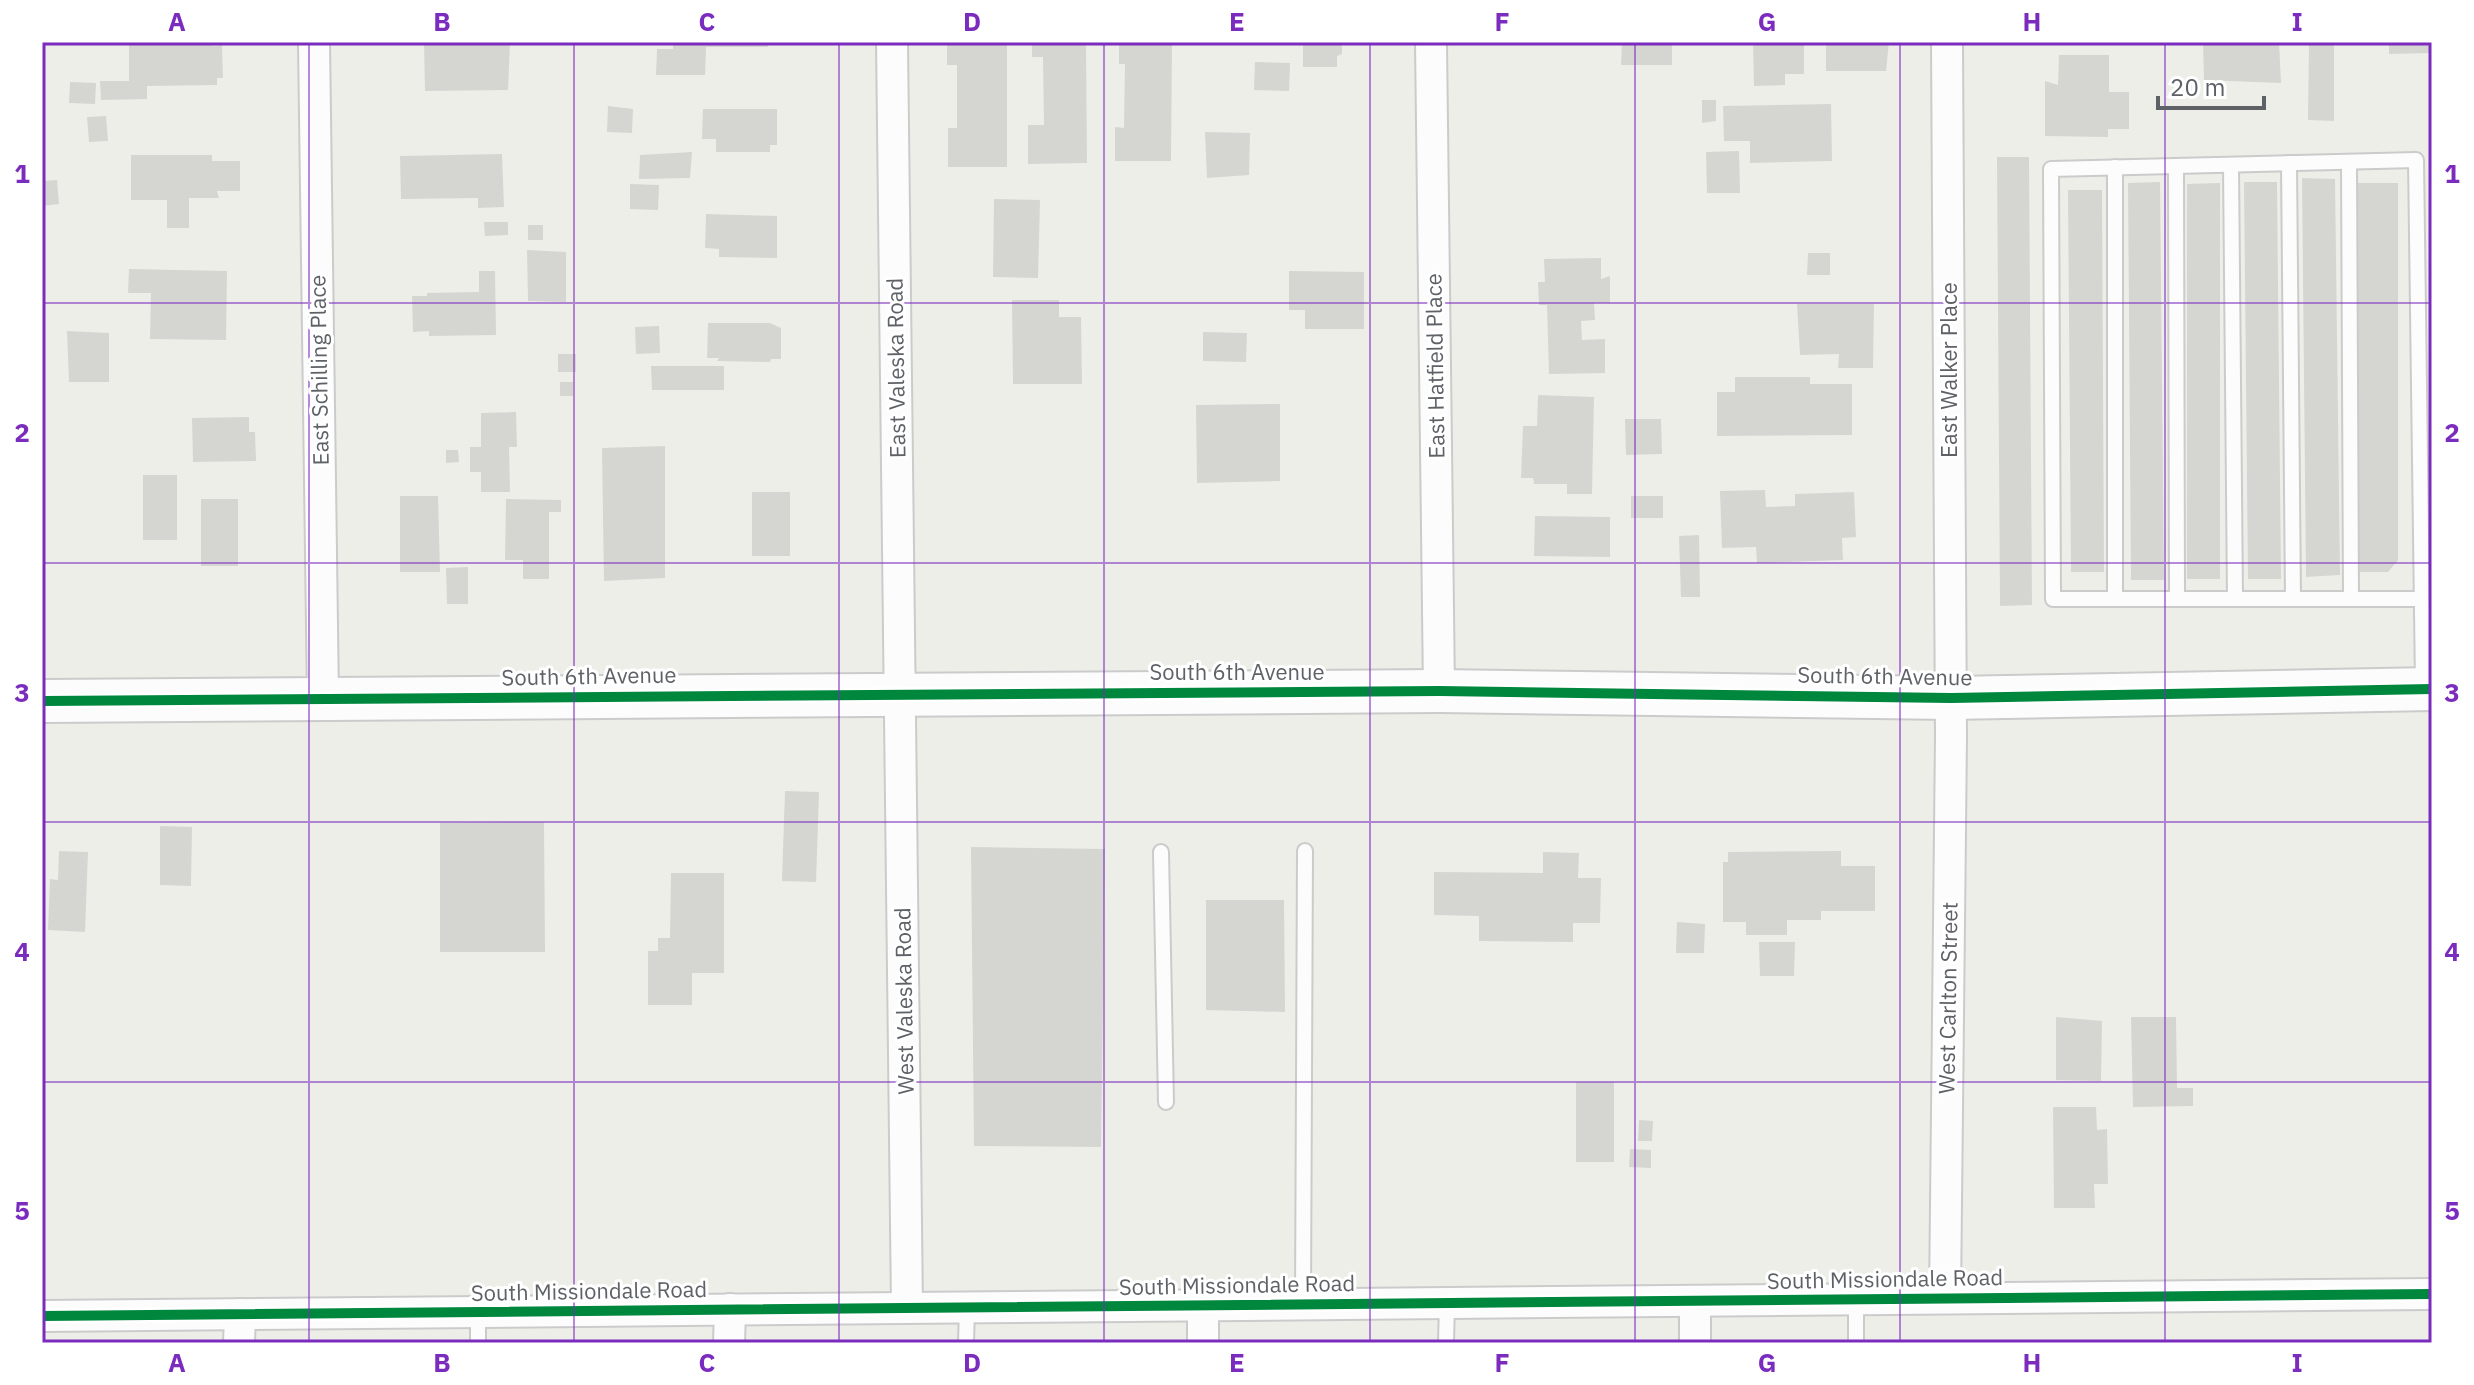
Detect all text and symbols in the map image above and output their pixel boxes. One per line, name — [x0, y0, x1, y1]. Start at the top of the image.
text: A — [168, 4, 186, 38]
text: B — [433, 4, 451, 38]
text: C — [699, 4, 716, 38]
text: D — [963, 4, 981, 38]
text: E — [1229, 4, 1245, 38]
text: F — [1494, 4, 1510, 38]
text: G — [1758, 4, 1776, 38]
text: H — [2023, 4, 2041, 38]
text: I — [2291, 4, 2303, 38]
scale bar — [2158, 60, 2264, 110]
text: 20 m — [2170, 71, 2225, 103]
text: 1 — [14, 156, 30, 190]
text: 1 — [2444, 156, 2460, 190]
street label: East Hatfield Place — [1418, 273, 1451, 459]
street label: East Schilling Place — [302, 274, 335, 466]
street label: East Valeska Road — [879, 278, 912, 458]
street label: East Walker Place — [1934, 282, 1963, 458]
text: 2 — [14, 415, 30, 449]
text: 2 — [2444, 415, 2460, 449]
street label: South 6th Avenue — [1149, 657, 1325, 686]
street label: South 6th Avenue — [501, 659, 677, 692]
street label: South 6th Avenue — [1797, 659, 1973, 692]
text: 3 — [14, 675, 30, 709]
text: 3 — [2444, 675, 2460, 709]
street label: West Carlton Street — [1931, 902, 1964, 1094]
street label: West Valeska Road — [887, 907, 920, 1095]
text: 4 — [14, 934, 30, 968]
text: 4 — [2444, 934, 2460, 968]
text: 5 — [14, 1193, 30, 1227]
text: 5 — [2444, 1193, 2460, 1227]
street label: South Missiondale Road — [1767, 1262, 2003, 1295]
street label: South Missiondale Road — [1119, 1268, 1355, 1301]
street label: South Missiondale Road — [471, 1274, 707, 1307]
text: A — [168, 1345, 186, 1379]
text: B — [433, 1345, 451, 1379]
text: C — [699, 1345, 716, 1379]
text: D — [963, 1345, 981, 1379]
text: E — [1229, 1345, 1245, 1379]
text: F — [1494, 1345, 1510, 1379]
text: G — [1758, 1345, 1776, 1379]
text: H — [2023, 1345, 2041, 1379]
text: I — [2291, 1345, 2303, 1379]

